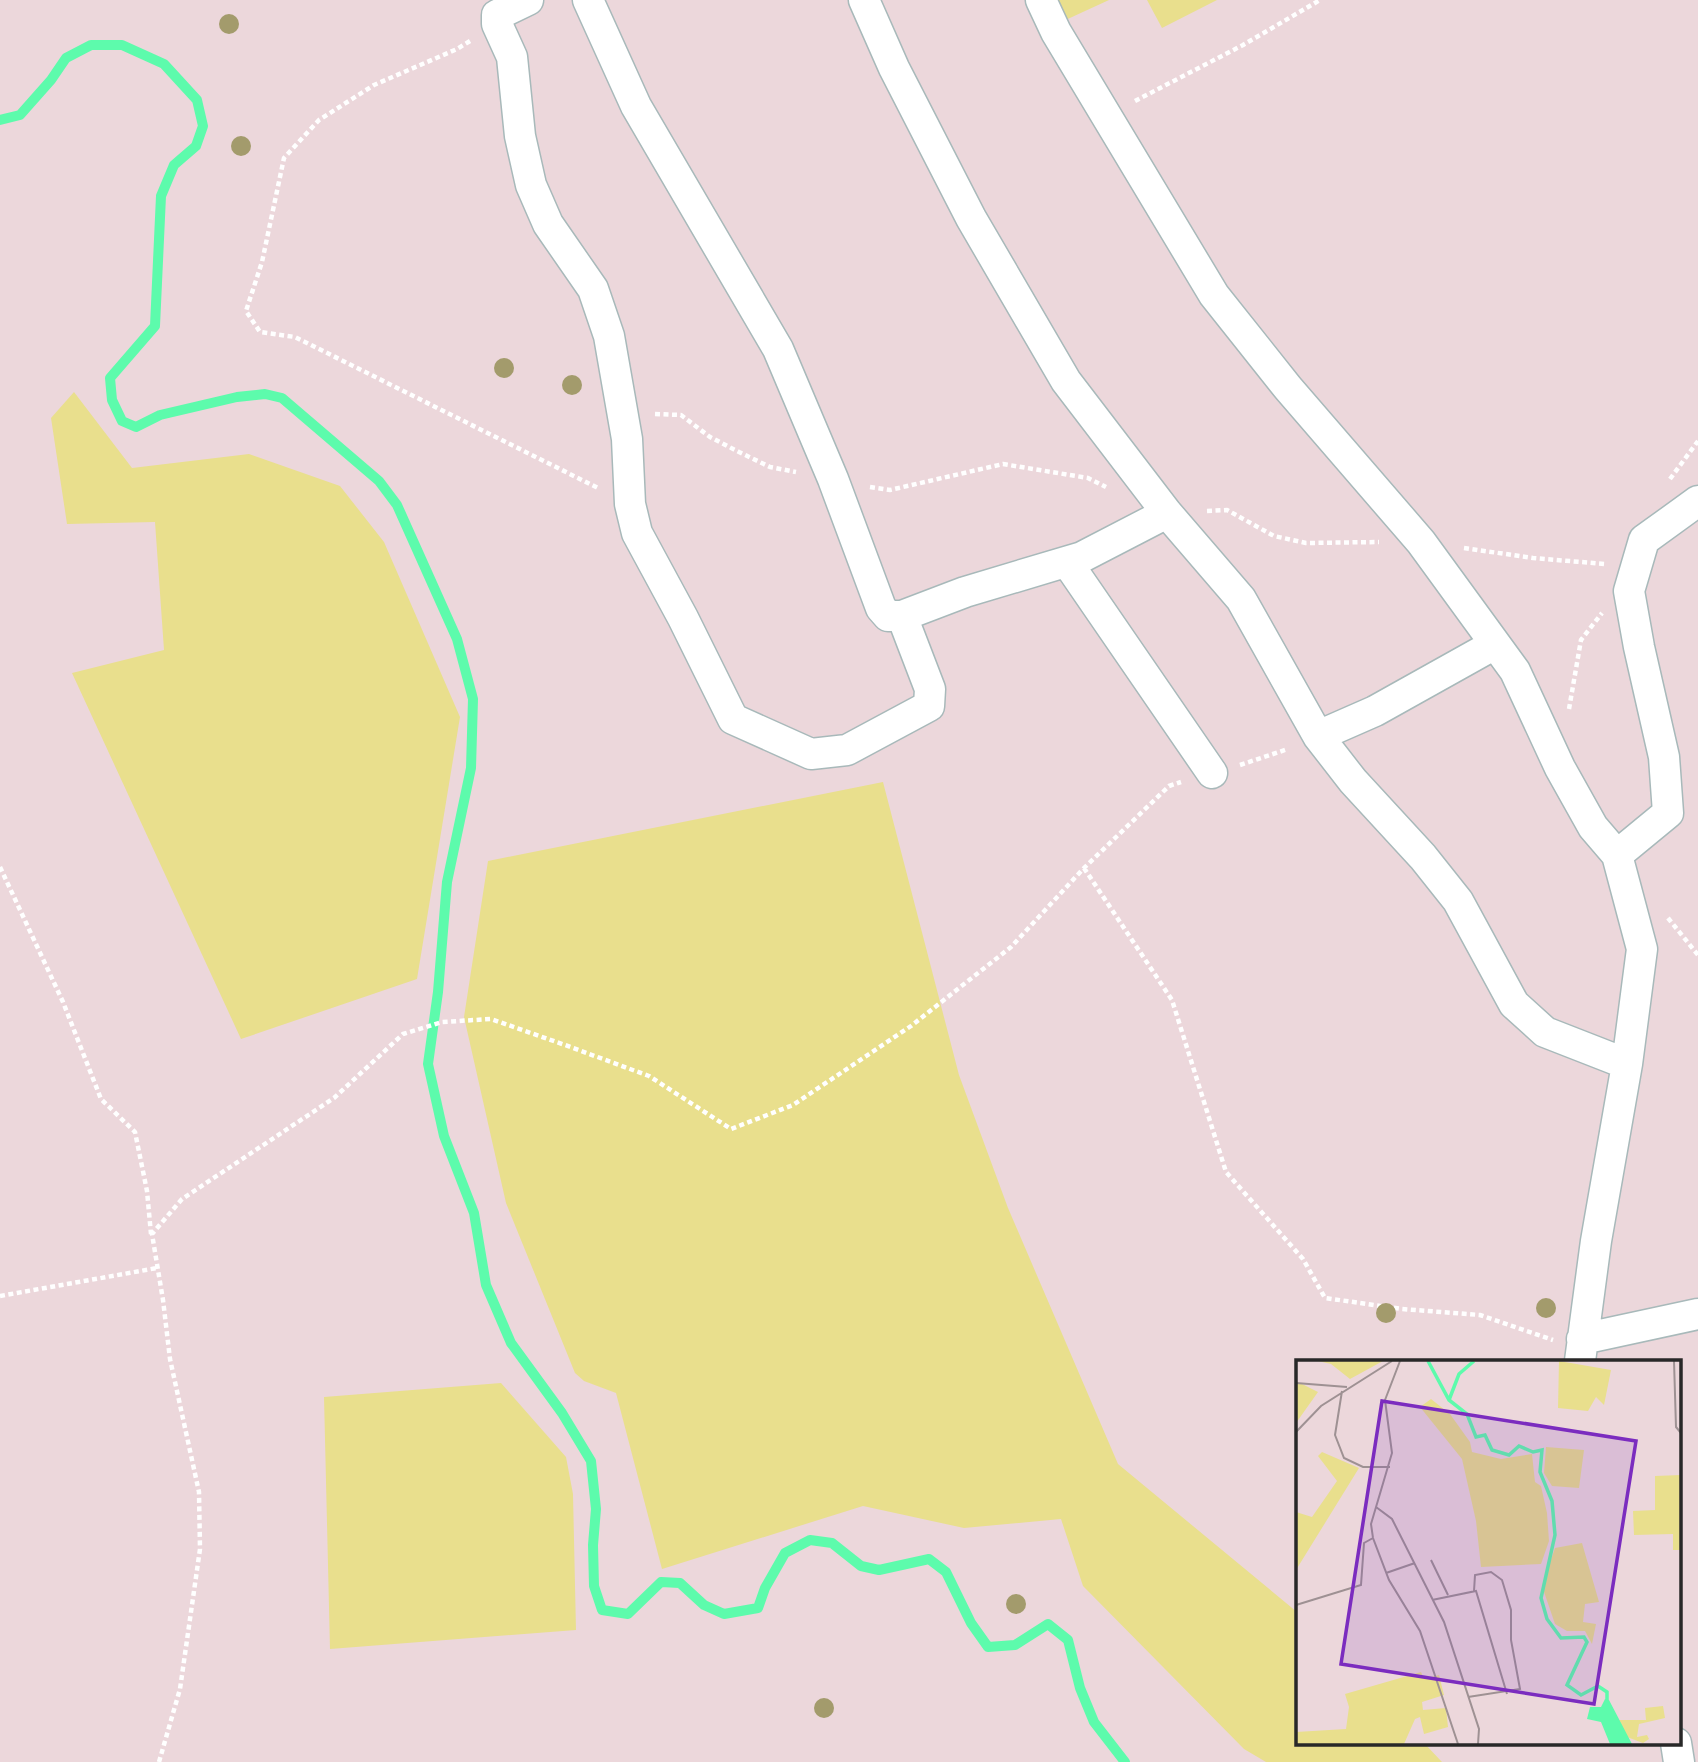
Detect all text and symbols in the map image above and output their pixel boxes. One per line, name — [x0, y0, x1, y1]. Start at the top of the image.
inset map — [1296, 1360, 1680, 1744]

